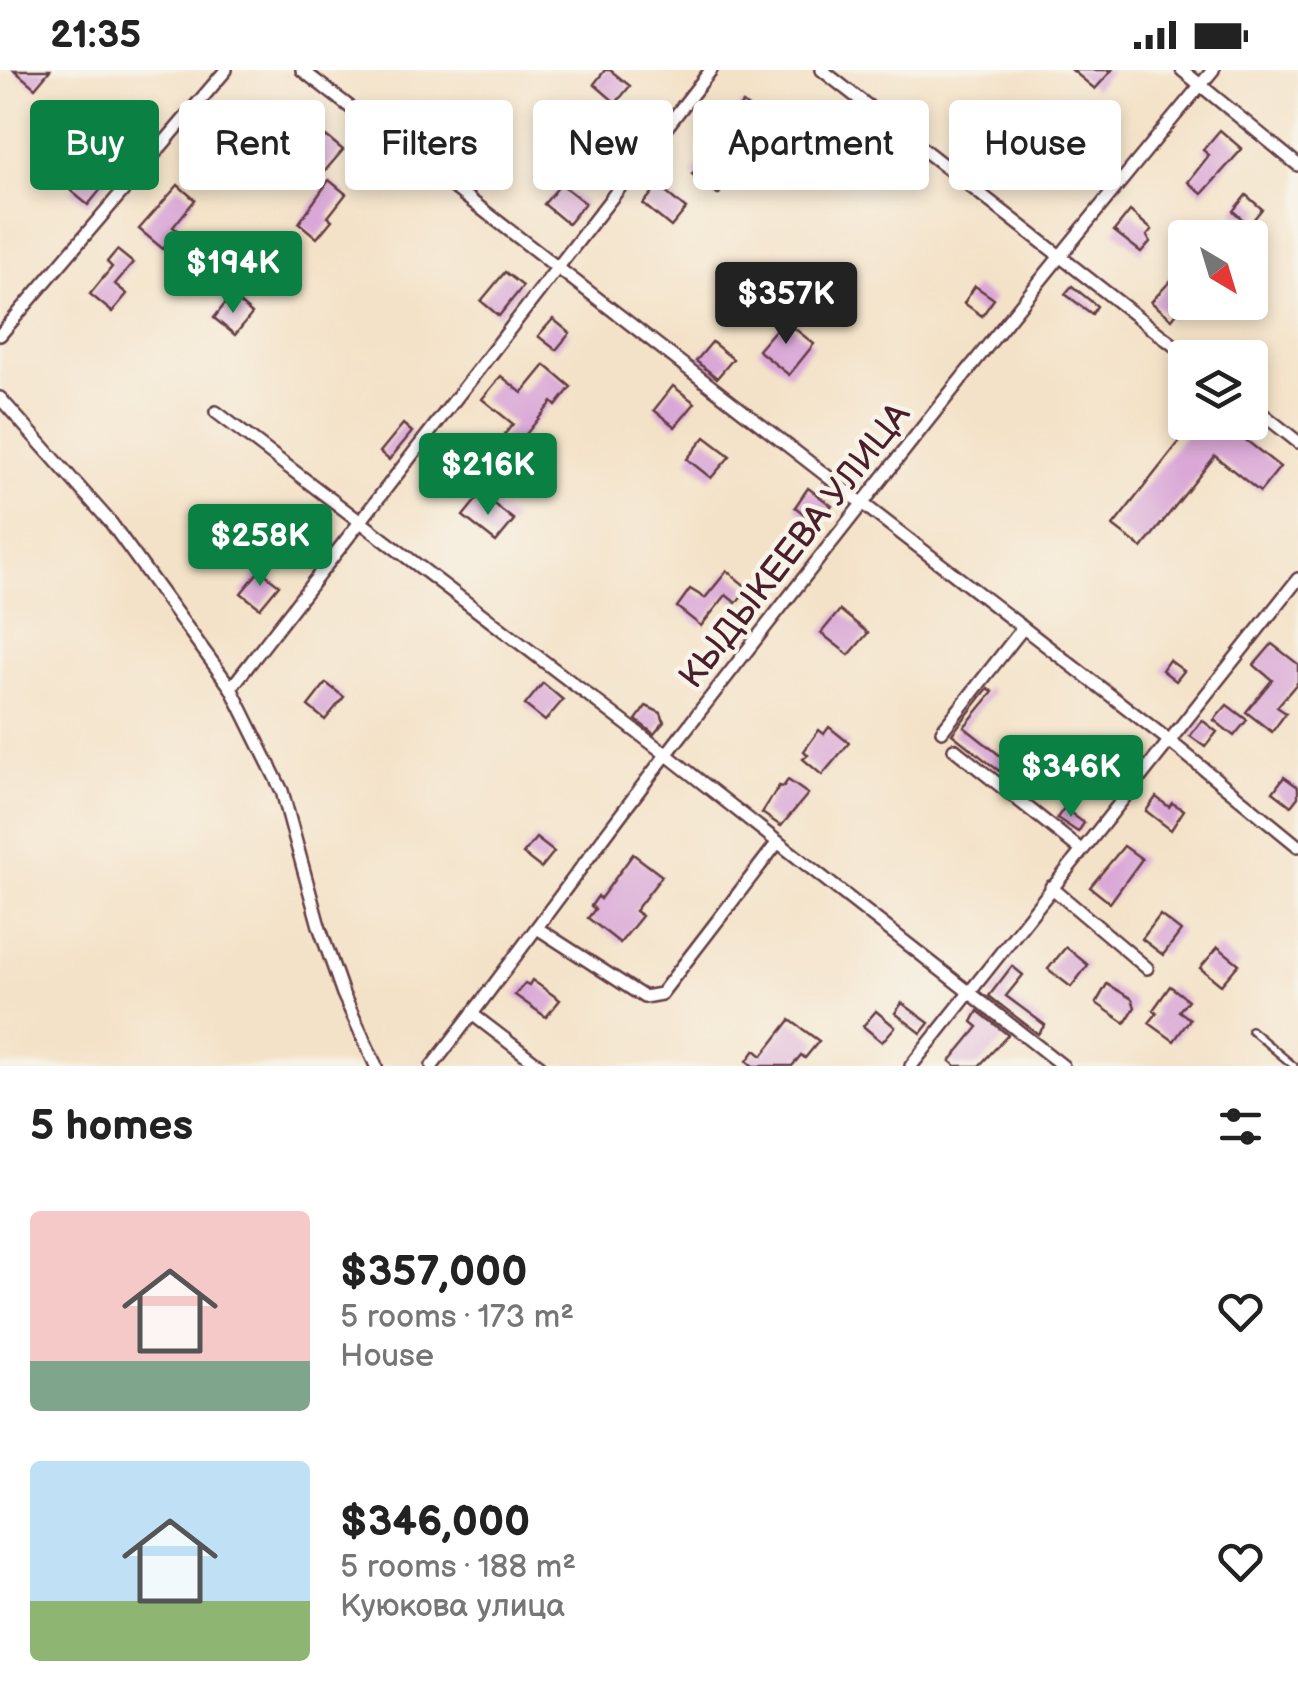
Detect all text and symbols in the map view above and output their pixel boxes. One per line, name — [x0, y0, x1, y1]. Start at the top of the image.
text: 21:35 — [50, 13, 141, 58]
chip: Buy — [30, 100, 159, 190]
chip: Rent — [179, 100, 325, 190]
chip: Filters — [345, 100, 513, 190]
chip: New — [533, 100, 673, 190]
chip: Apartment — [693, 100, 929, 190]
chip: House — [949, 100, 1121, 190]
north arrow — [1168, 220, 1268, 320]
map controls — [1168, 220, 1268, 440]
pin: $194K — [163, 231, 303, 316]
text: $194K — [186, 244, 280, 283]
pin: $357K — [716, 262, 856, 347]
text: $357K — [737, 275, 835, 314]
button: layers — [1168, 340, 1268, 440]
street label: КЫДЫКЕЕВА УЛИЦА — [670, 394, 920, 697]
pin: $216K — [418, 433, 558, 518]
text: $216K — [441, 446, 535, 485]
pin: $258K — [190, 504, 330, 589]
text: $258K — [210, 517, 310, 556]
pin: $346K — [1001, 735, 1141, 820]
text: $346K — [1021, 748, 1121, 787]
icon: filters — [1213, 1099, 1268, 1154]
text: 5 homes — [30, 1101, 193, 1152]
text: $357,000 — [340, 1247, 527, 1298]
icon: home — [110, 1251, 230, 1371]
icon: heart — [1213, 1284, 1268, 1339]
text: 5 rooms · 173 m² — [340, 1298, 574, 1337]
text: House — [340, 1337, 434, 1376]
text: $346,000 — [340, 1497, 530, 1548]
icon: home — [110, 1501, 230, 1621]
icon: heart — [1213, 1534, 1268, 1589]
text: 5 rooms · 188 m² — [340, 1548, 576, 1587]
text: Куюкова улица — [340, 1587, 565, 1626]

